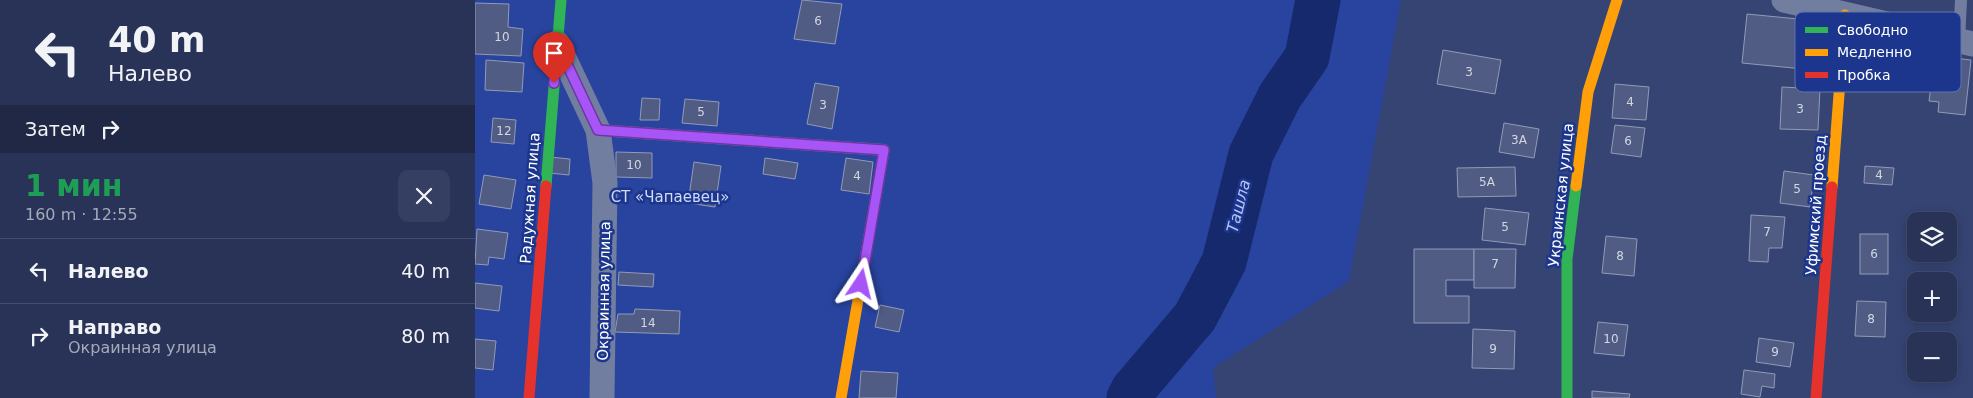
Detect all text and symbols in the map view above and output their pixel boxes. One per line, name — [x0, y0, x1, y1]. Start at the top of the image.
legend — [1795, 12, 1961, 92]
house number: 6 — [814, 14, 822, 28]
icon: left — [25, 20, 90, 85]
text: 40 m — [108, 20, 205, 60]
text: Свободно — [1837, 22, 1908, 38]
house number: 10 — [494, 30, 510, 44]
pin — [533, 32, 575, 83]
icon: arrive — [540, 39, 568, 67]
text: Медленно — [1837, 44, 1912, 60]
text: Налево — [108, 61, 192, 86]
house number: 3 — [1465, 65, 1473, 79]
text: Пробка — [1837, 67, 1891, 83]
house number: 4 — [1626, 95, 1634, 109]
house number: 3 — [819, 98, 827, 112]
house number: 3 — [1796, 102, 1804, 116]
house number: 5 — [697, 105, 705, 119]
icon: right — [96, 115, 124, 143]
text: Затем — [25, 118, 86, 140]
street label: Украинская улица — [1545, 122, 1577, 268]
house number: 12 — [496, 124, 512, 138]
street label: Радужная улица — [516, 132, 544, 264]
house number: 3А — [1511, 133, 1528, 147]
house number: 6 — [1624, 134, 1632, 148]
street label: Уфимский проезд — [1802, 134, 1830, 276]
house number: 10 — [626, 158, 642, 172]
text: 1 мин — [25, 168, 123, 203]
house number: 4 — [1875, 168, 1883, 182]
house number: 4 — [853, 169, 861, 183]
button: close — [398, 170, 450, 222]
house number: 5А — [1479, 175, 1496, 189]
water label: Ташла — [1223, 178, 1254, 235]
house number: 5 — [1793, 182, 1801, 196]
park label: СТ «Чапаевец» — [611, 188, 729, 206]
text: 160 m · 12:55 — [25, 205, 138, 224]
map controls — [1907, 212, 1957, 382]
button: layers — [1907, 212, 1957, 262]
house number: 5 — [1501, 220, 1509, 234]
street label: Окраинная улица — [594, 221, 614, 361]
house number: 7 — [1763, 225, 1771, 239]
house number: 6 — [1870, 247, 1878, 261]
house number: 8 — [1616, 249, 1624, 263]
icon: left — [25, 257, 53, 285]
position arrow — [834, 257, 886, 309]
house number: 7 — [1491, 257, 1499, 271]
text: Налево — [68, 260, 149, 282]
text: 40 m — [401, 260, 450, 282]
button: + — [1907, 272, 1957, 322]
house number: 8 — [1867, 312, 1875, 326]
text: Направо — [68, 316, 161, 338]
house number: 14 — [640, 316, 656, 330]
icon: right — [25, 322, 53, 350]
text: 80 m — [401, 325, 450, 347]
house number: 10 — [1603, 332, 1619, 346]
button: − — [1907, 332, 1957, 382]
text: Окраинная улица — [68, 338, 217, 357]
house number: 9 — [1489, 342, 1497, 356]
house number: 9 — [1771, 345, 1779, 359]

